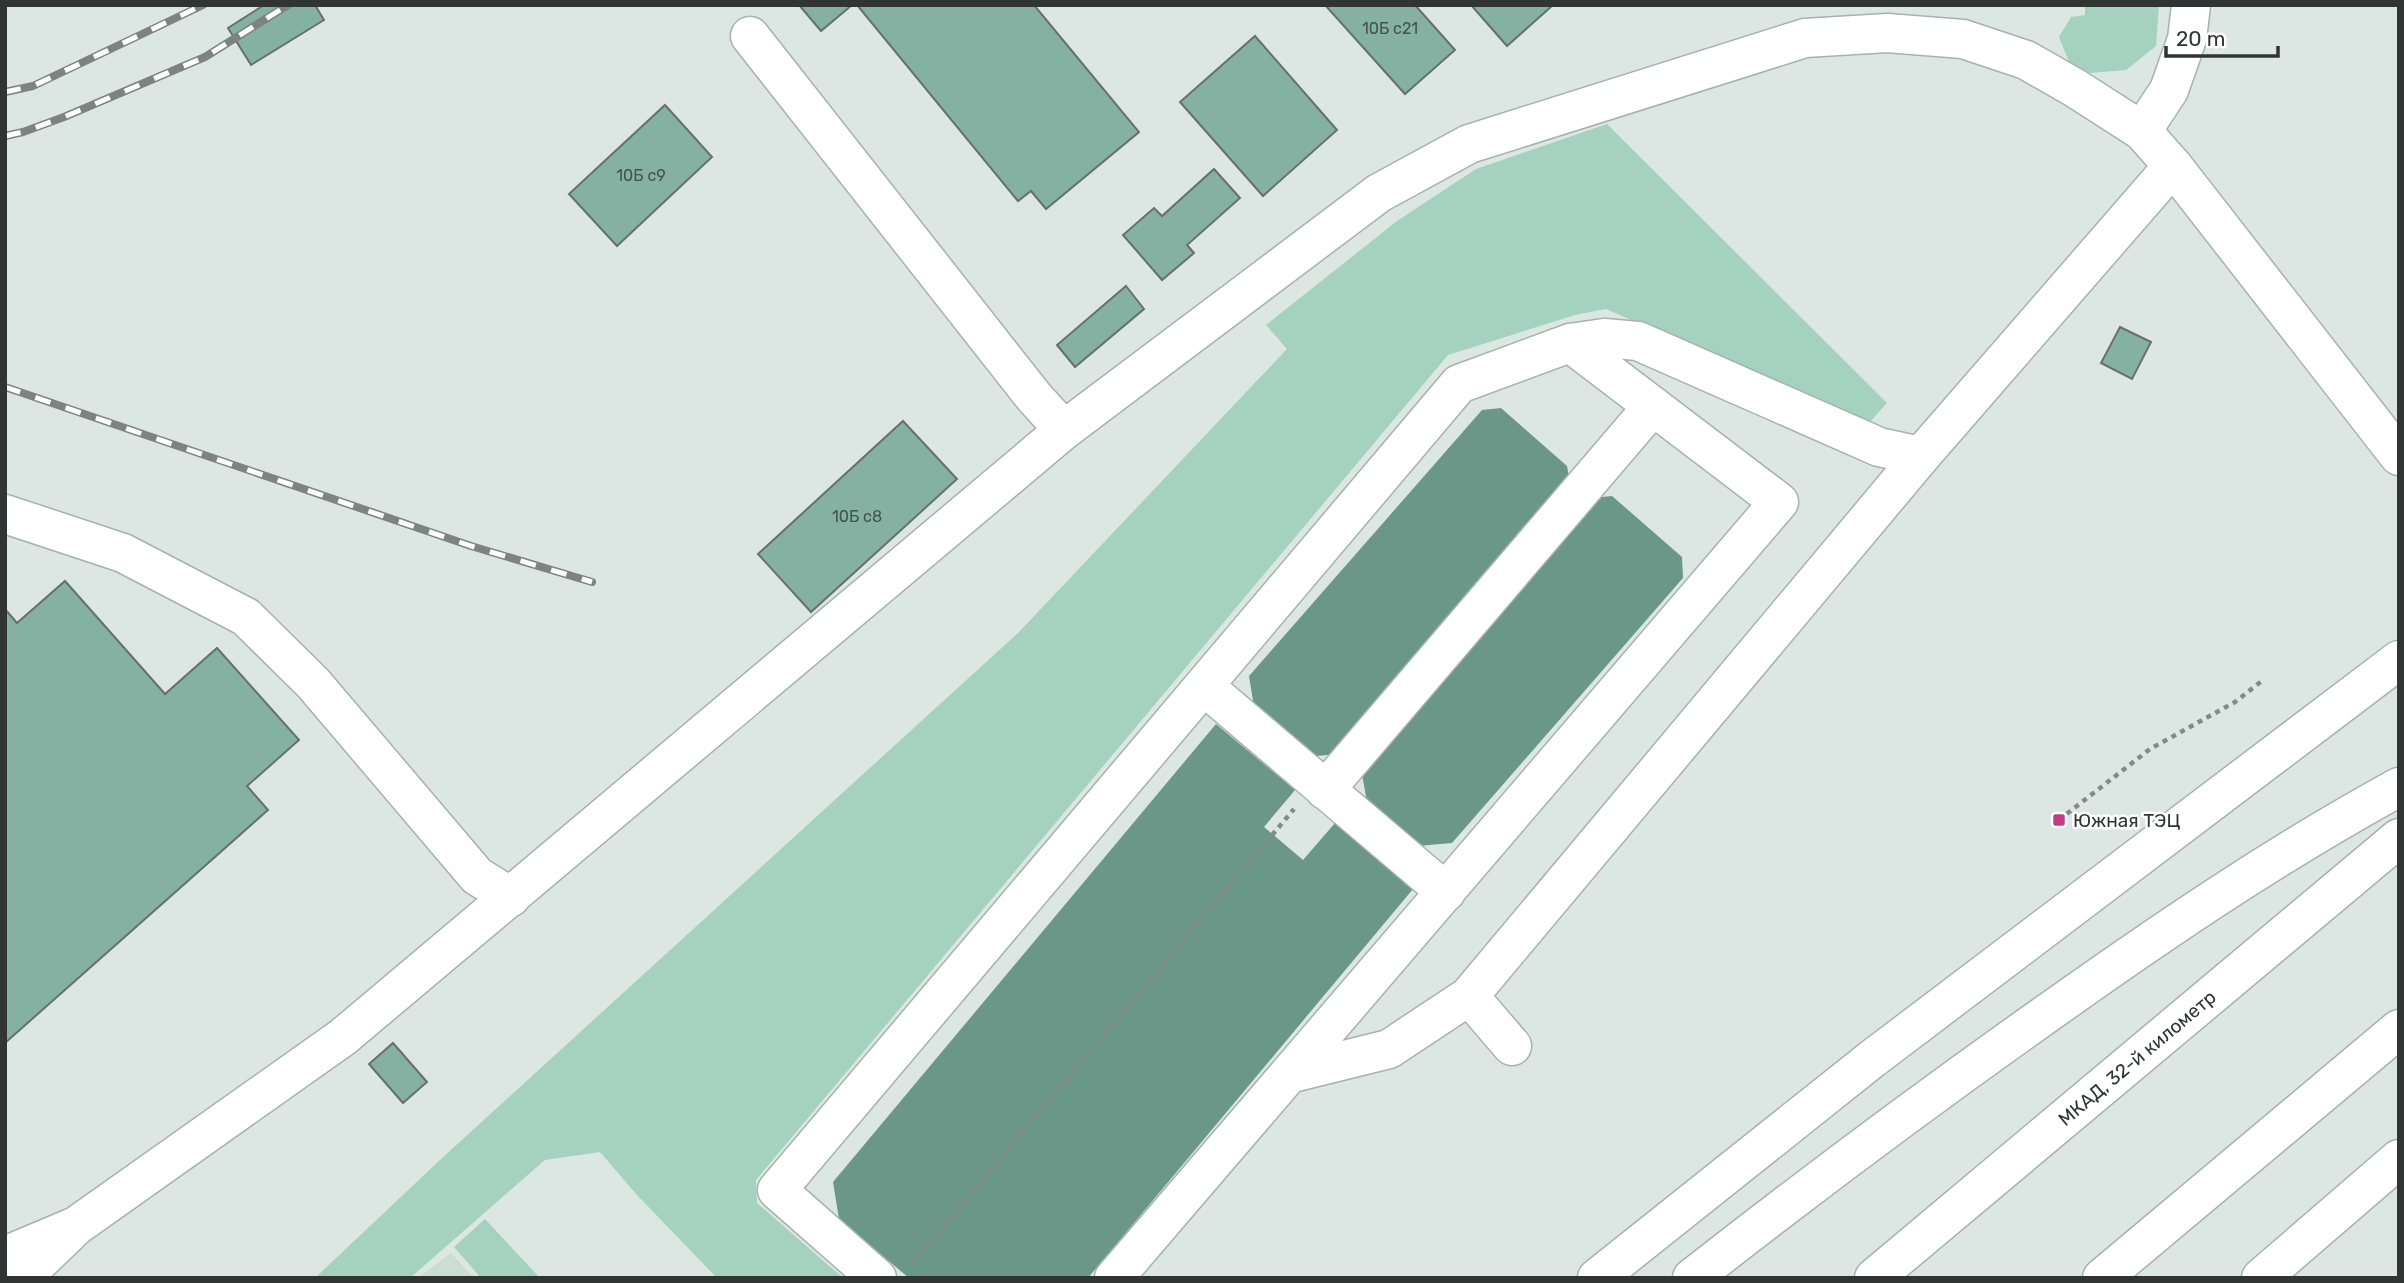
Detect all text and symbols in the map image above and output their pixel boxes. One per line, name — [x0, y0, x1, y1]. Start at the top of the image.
scale bar — [2166, 14, 2278, 58]
house number: 10Б с21 — [1362, 19, 1418, 38]
text: 20 m — [2176, 26, 2225, 51]
house number: 10Б с9 — [616, 166, 666, 185]
house number: 10Б с8 — [832, 507, 882, 526]
place label: Южная ТЭЦ — [2073, 809, 2180, 832]
marker: Южная ТЭЦ — [2051, 812, 2067, 828]
street label: МКАД, 32-й километр — [2054, 985, 2221, 1131]

